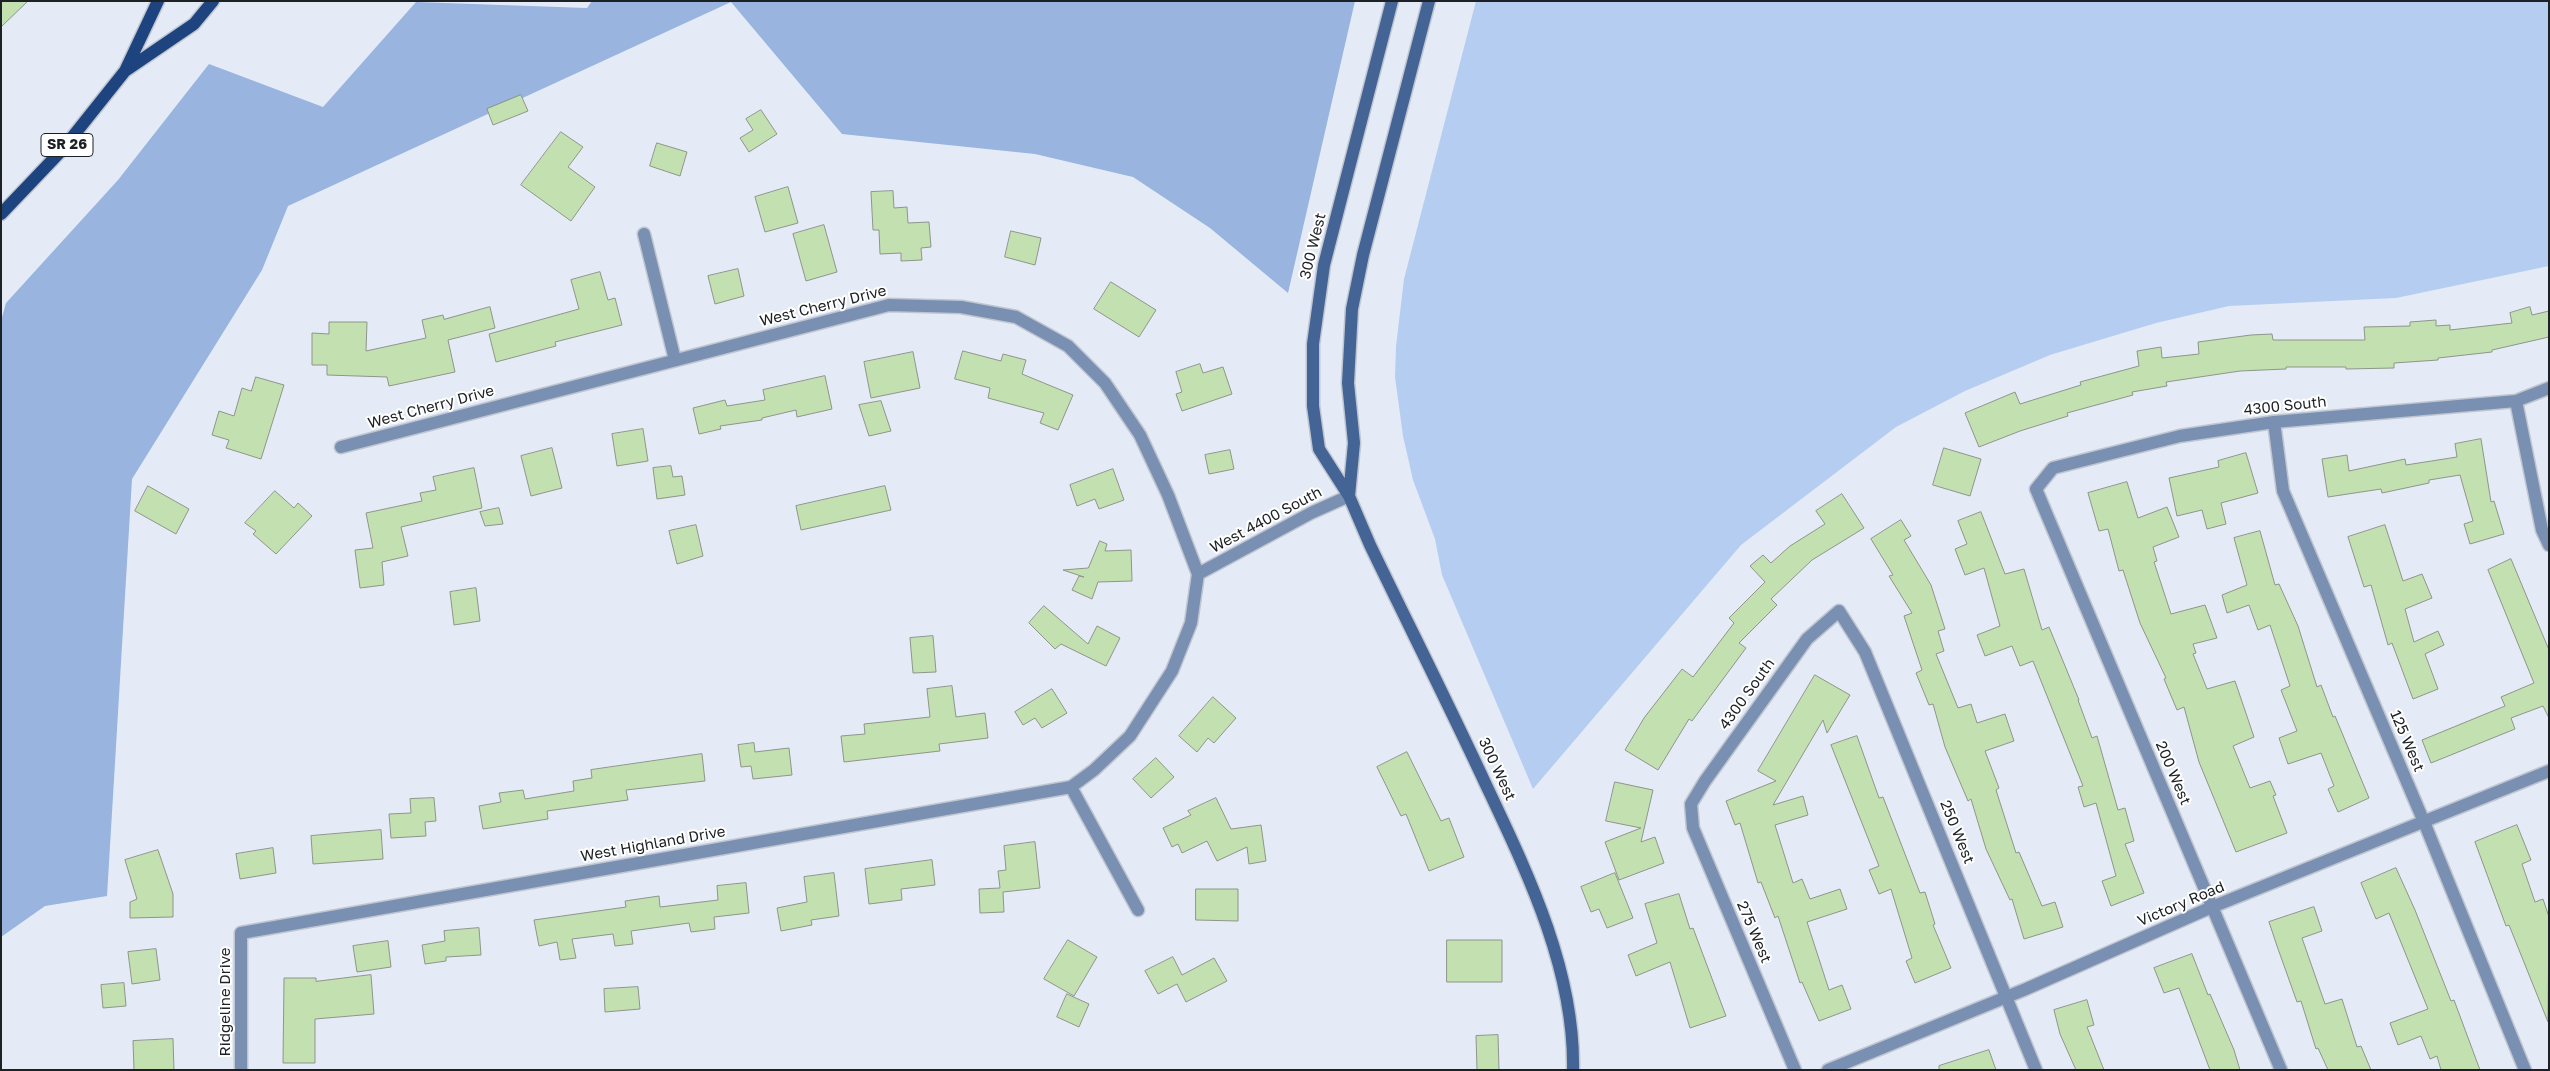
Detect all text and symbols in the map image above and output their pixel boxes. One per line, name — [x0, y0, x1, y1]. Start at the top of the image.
road number: SR 26 — [41, 134, 93, 156]
street label: 300 West — [1296, 211, 1330, 281]
street label: West Cherry Drive — [758, 282, 888, 330]
street label: West Cherry Drive — [366, 382, 496, 432]
street label: 4300 South — [2243, 393, 2327, 419]
street label: West 4400 South — [1207, 483, 1325, 557]
street label: 4300 South — [1715, 655, 1779, 733]
street label: 125 West — [2386, 708, 2428, 774]
street label: 300 West — [1475, 735, 1519, 803]
street label: 200 West — [2152, 738, 2194, 808]
street label: 250 West — [1936, 798, 1978, 866]
street label: West Highland Drive — [579, 822, 727, 866]
street label: Victory Road — [2135, 878, 2227, 930]
street label: 275 West — [1733, 898, 1775, 966]
street label: Ridgeline Drive — [216, 947, 234, 1057]

